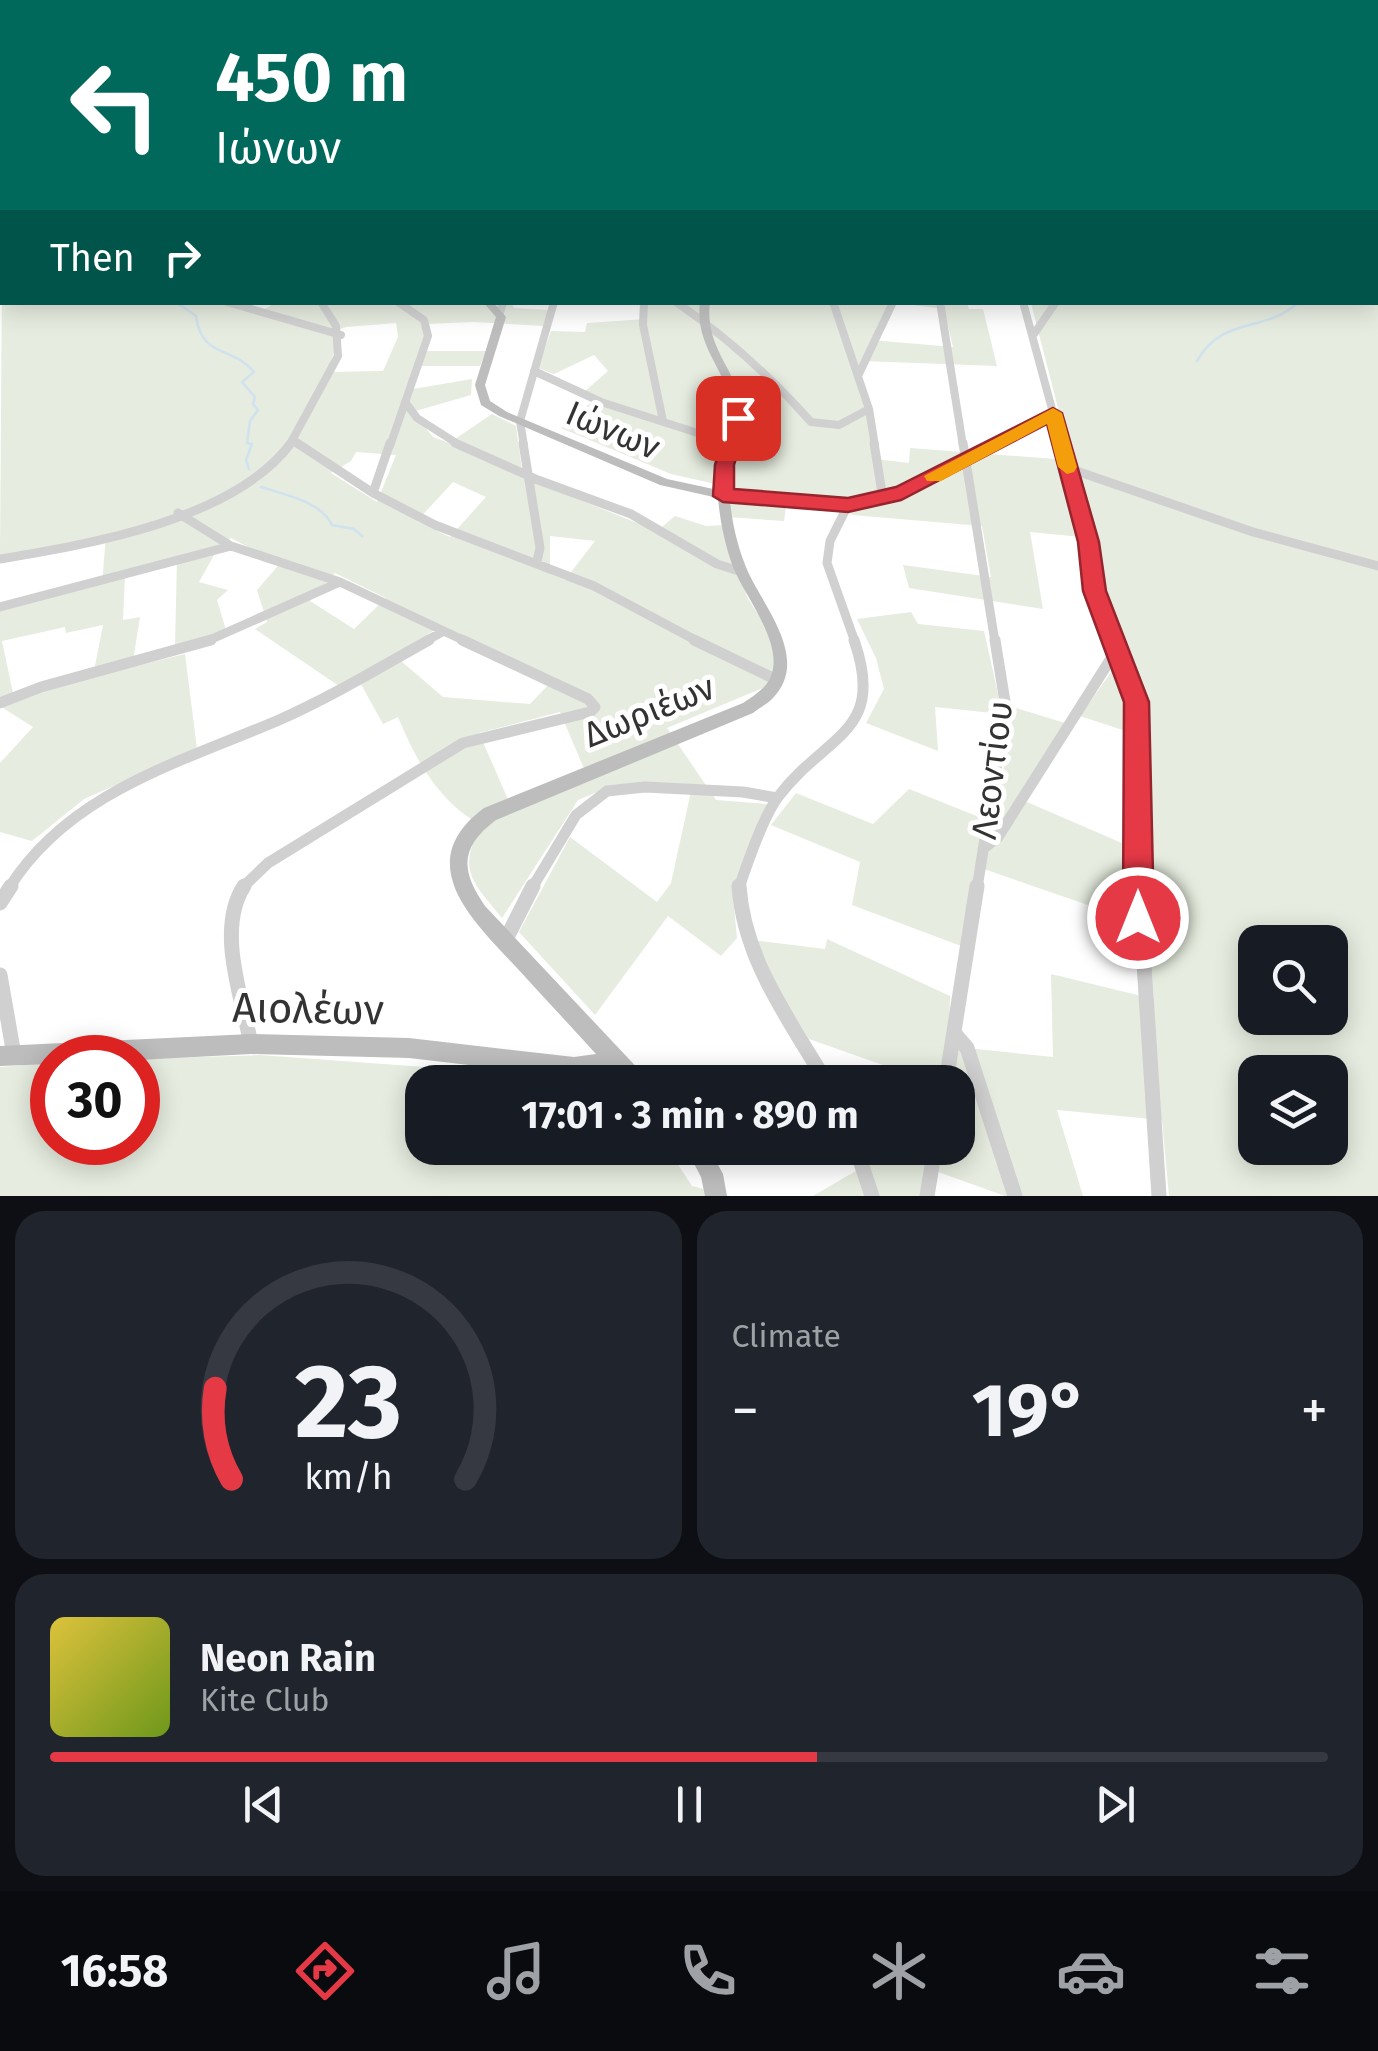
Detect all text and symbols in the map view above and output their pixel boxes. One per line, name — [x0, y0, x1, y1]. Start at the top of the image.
text: 450 m — [215, 36, 408, 120]
icon: left — [50, 40, 180, 170]
text: Ιώνων — [215, 121, 341, 175]
icon: right — [155, 230, 210, 285]
text: Then — [50, 235, 135, 281]
pin — [696, 376, 781, 461]
icon: arrive — [711, 391, 766, 446]
street label: Ιώνων — [560, 392, 666, 469]
street label: Δωριέων — [577, 666, 721, 756]
street label: Λεοντίου — [963, 698, 1021, 842]
position arrow — [1086, 866, 1190, 970]
map controls — [1238, 925, 1348, 1165]
button: search — [1238, 925, 1348, 1035]
street label: Αιολέων — [232, 983, 384, 1035]
speed limit sign: 30 — [30, 1035, 160, 1165]
button: layers — [1238, 1055, 1348, 1165]
text: 17:01 · 3 min · 890 m — [521, 1092, 859, 1138]
text: Climate — [732, 1317, 841, 1355]
text: 23 — [295, 1340, 402, 1465]
text: 19° — [972, 1366, 1088, 1456]
text: − — [732, 1378, 759, 1444]
text: + — [1301, 1378, 1328, 1444]
text: km/h — [304, 1456, 392, 1498]
text: Neon Rain — [200, 1635, 376, 1681]
text: Kite Club — [200, 1681, 329, 1719]
icon: previous — [236, 1777, 291, 1832]
icon: pause — [662, 1777, 717, 1832]
icon: next — [1088, 1777, 1143, 1832]
icon: directions — [290, 1936, 360, 2006]
icon: music — [481, 1936, 551, 2006]
icon: phone — [673, 1936, 743, 2006]
icon: climate — [864, 1936, 934, 2006]
icon: car — [1056, 1936, 1126, 2006]
icon: filters — [1247, 1936, 1317, 2006]
text: 16:58 — [61, 1944, 168, 1998]

